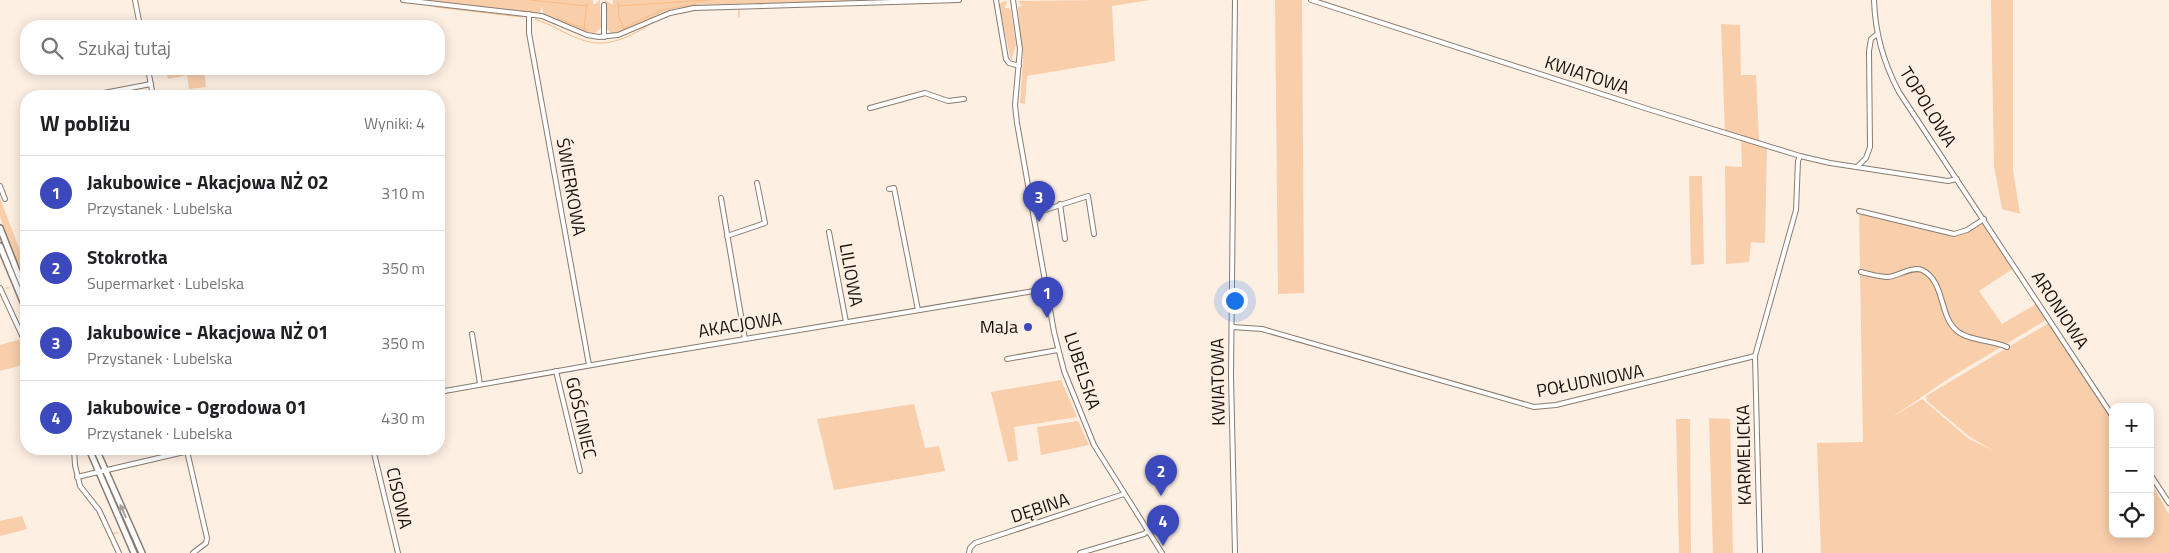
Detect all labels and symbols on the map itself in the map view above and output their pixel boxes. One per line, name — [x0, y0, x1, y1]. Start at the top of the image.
street label: KWIATOWA — [1541, 48, 1633, 101]
street label: TOPOLOWA — [1893, 61, 1964, 152]
street label: ŚWIERKOWA — [550, 136, 593, 238]
pin: 3 — [1023, 181, 1055, 222]
street label: LILIOWA — [833, 241, 870, 309]
street label: ARONIOWA — [2025, 265, 2096, 354]
pin: 1 — [1031, 277, 1063, 318]
your location — [1222, 288, 1248, 314]
street label: AKACJOWA — [696, 305, 784, 344]
place label: MaJa — [980, 313, 1018, 340]
marker: MaJa — [1022, 321, 1034, 333]
street label: LUBELSKA — [1057, 328, 1108, 413]
street label: KWIATOWA — [1203, 338, 1232, 426]
street label: POŁUDNIOWA — [1534, 357, 1646, 404]
street label: GOŚCINIEC — [559, 374, 604, 462]
street label: KARMELICKA — [1729, 404, 1758, 506]
pin: 2 — [1145, 455, 1177, 496]
street label: CISOWA — [379, 465, 420, 531]
street label: DĘBINA — [1007, 485, 1073, 530]
one-way arrow — [119, 504, 127, 518]
pin: 4 — [1147, 505, 1179, 546]

